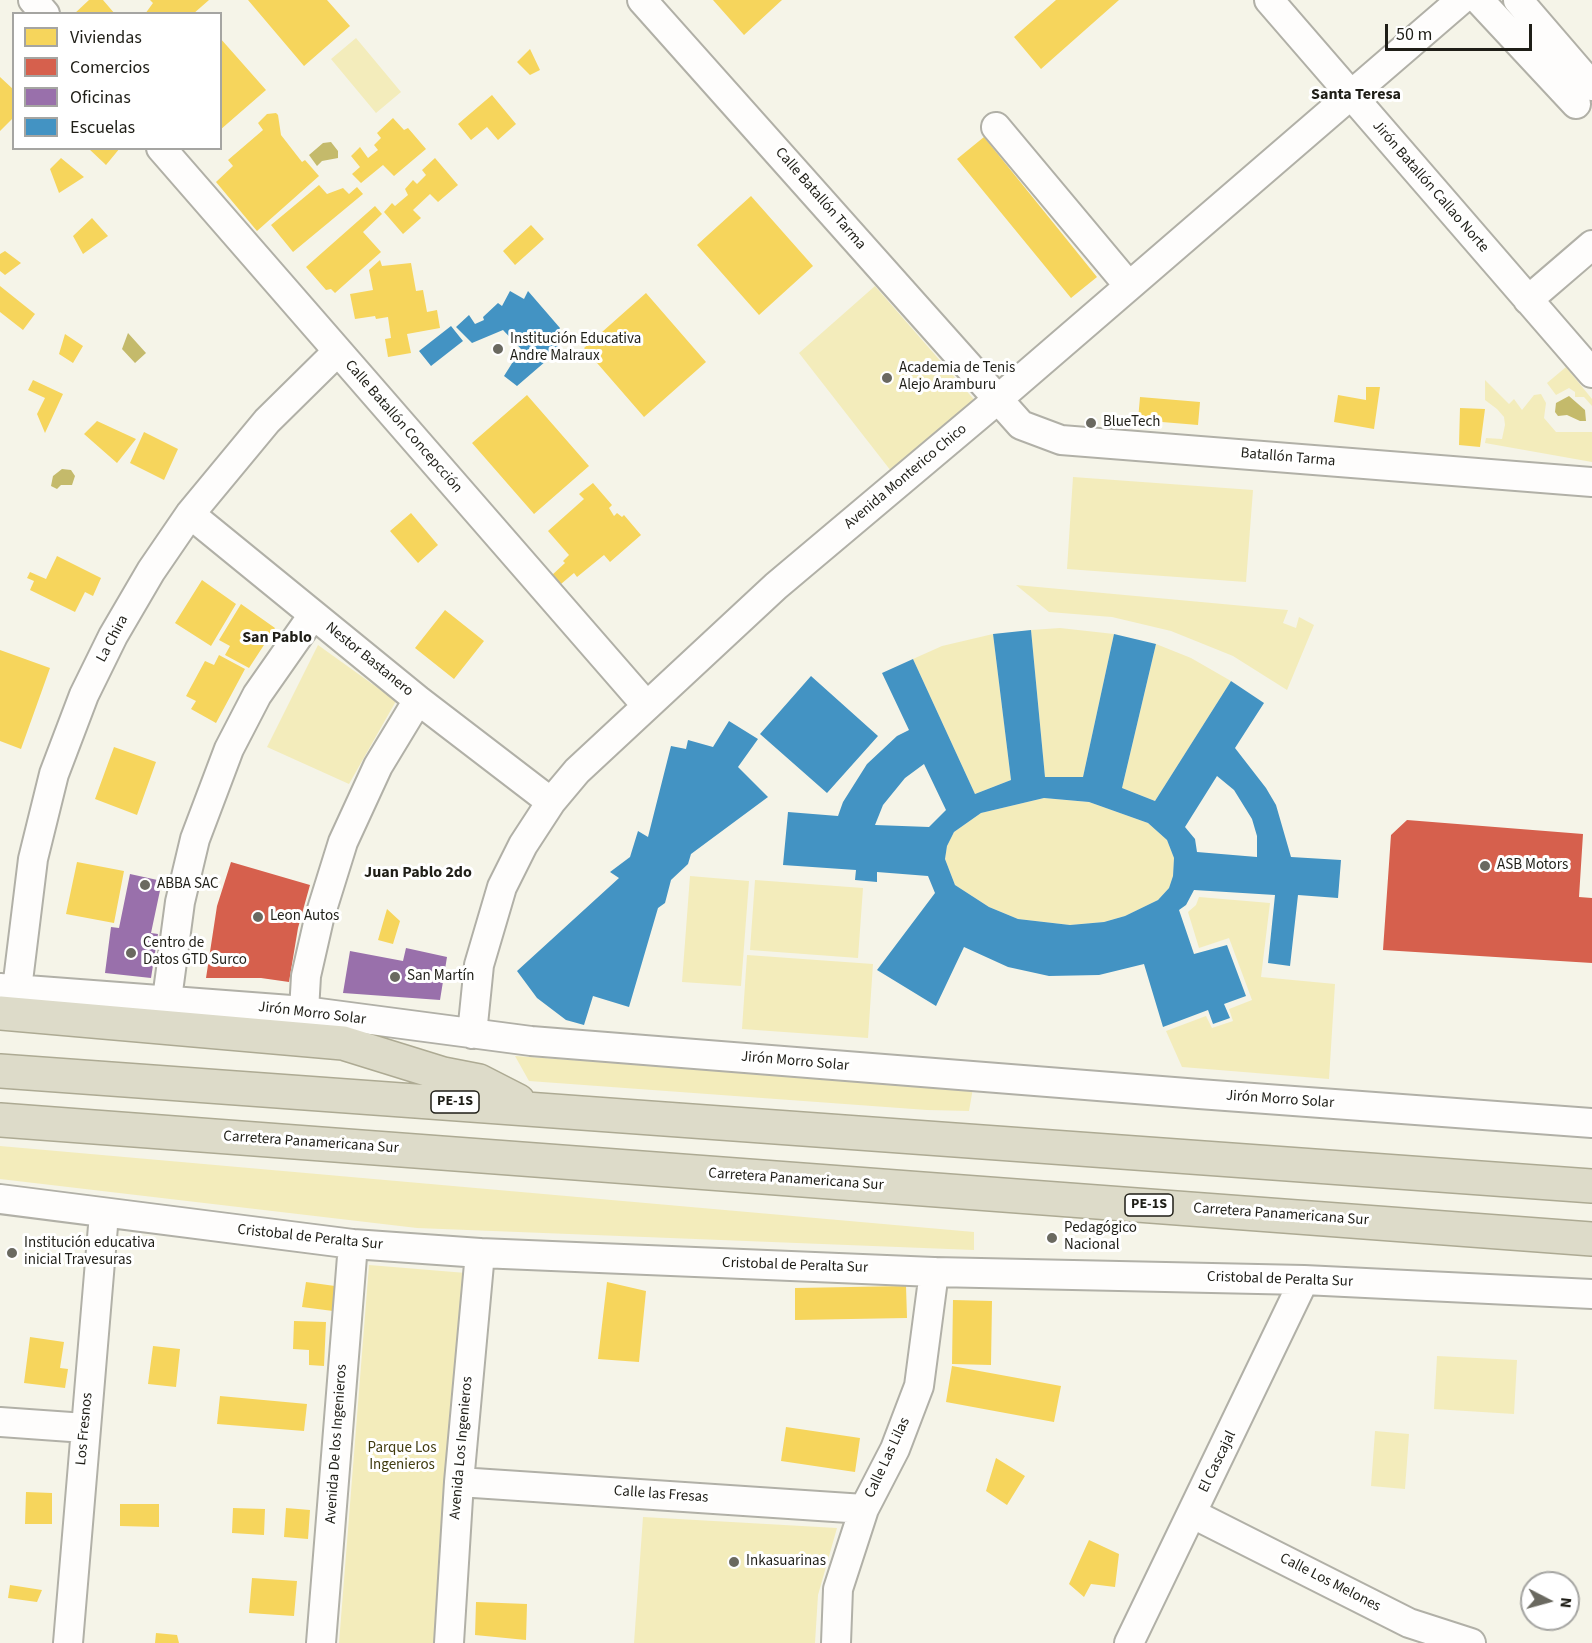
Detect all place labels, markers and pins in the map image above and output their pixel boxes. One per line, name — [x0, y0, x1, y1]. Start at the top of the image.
place label: Institución Educativa Andre Malraux — [510, 331, 641, 366]
marker: Institución Educativa Andre Malraux — [491, 342, 505, 356]
place label: Academia de Tenis Alejo Aramburu — [899, 360, 1015, 395]
marker: Academia de Tenis Alejo Aramburu — [880, 371, 894, 385]
place label: BlueTech — [1103, 414, 1160, 432]
marker: BlueTech — [1084, 416, 1098, 430]
place label: ASB Motors — [1497, 857, 1568, 875]
marker: ASB Motors — [1478, 859, 1492, 873]
place label: ABBA SAC — [157, 876, 218, 894]
marker: ABBA SAC — [138, 878, 152, 892]
place label: Leon Autos — [270, 908, 339, 926]
marker: Leon Autos — [251, 910, 265, 924]
place label: Centro de Datos GTD Surco — [143, 935, 247, 970]
marker: Centro de Datos GTD Surco — [124, 946, 138, 960]
place label: San Martín — [407, 968, 474, 986]
marker: San Martín — [388, 970, 402, 984]
place label: Pedagógico Nacional — [1064, 1220, 1137, 1255]
marker: Pedagógico Nacional — [1045, 1231, 1059, 1245]
place label: Institución educativa inicial Travesuras — [24, 1235, 155, 1270]
marker: Institución educativa inicial Travesuras — [5, 1246, 19, 1260]
place label: Inkasuarinas — [746, 1553, 826, 1571]
marker: Inkasuarinas — [727, 1555, 741, 1569]

